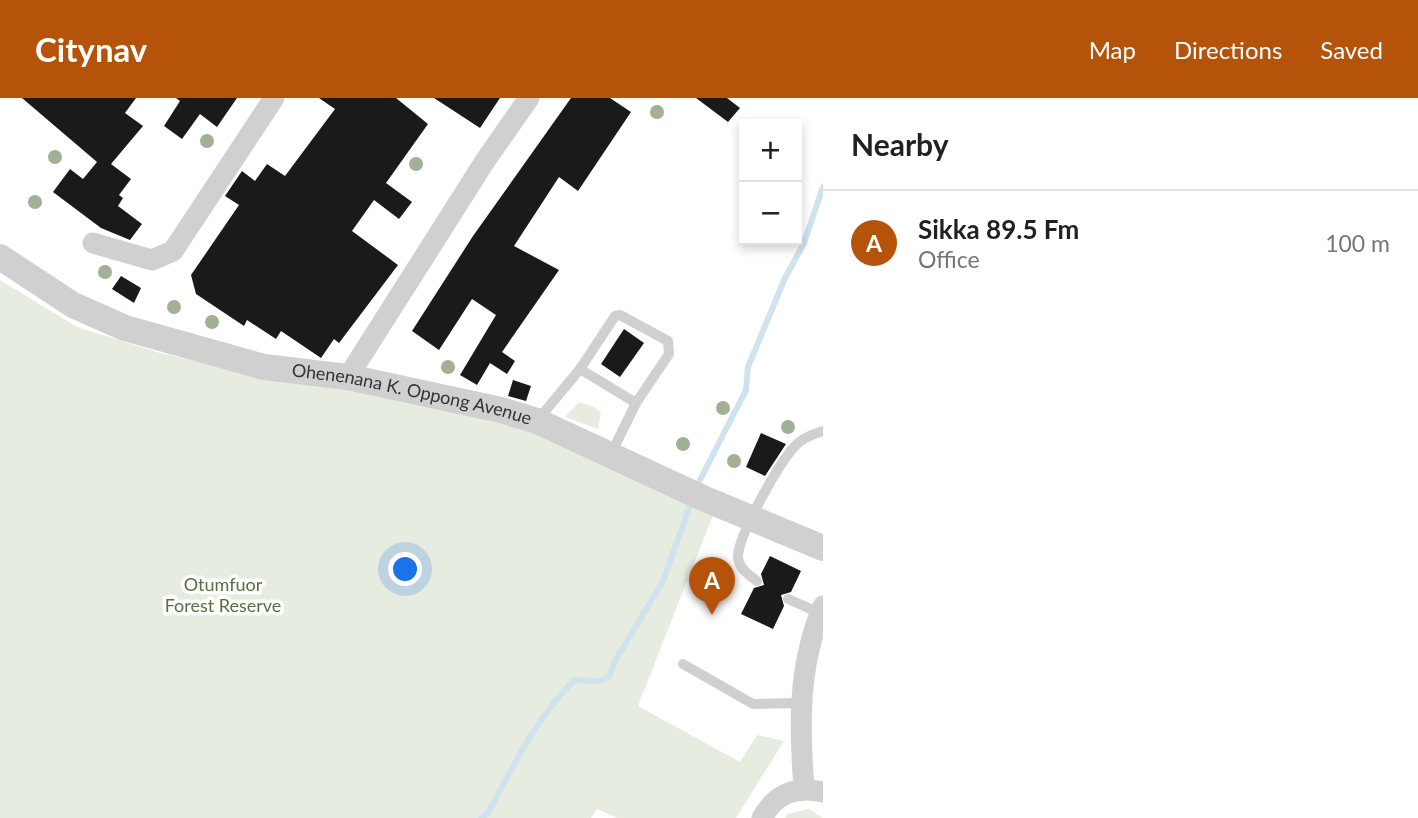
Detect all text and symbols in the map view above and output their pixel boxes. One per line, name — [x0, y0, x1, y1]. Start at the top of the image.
text: Citynav — [35, 29, 147, 69]
text: Map — [1089, 35, 1136, 64]
text: Directions — [1174, 35, 1282, 64]
text: Saved — [1320, 35, 1383, 64]
map controls — [739, 119, 802, 245]
button: + — [739, 119, 802, 182]
text: Nearby — [851, 126, 949, 162]
button: − — [739, 182, 802, 245]
text: Sikka 89.5 Fm — [918, 213, 1079, 245]
text: A — [866, 229, 882, 257]
text: 100 m — [1325, 229, 1390, 257]
text: Office — [918, 245, 980, 273]
street label: Ohenenana K. Oppong Avenue — [291, 358, 535, 429]
your location — [388, 552, 422, 586]
pin: A — [689, 557, 735, 615]
park label: Otumfuor Forest Reserve — [165, 573, 281, 616]

